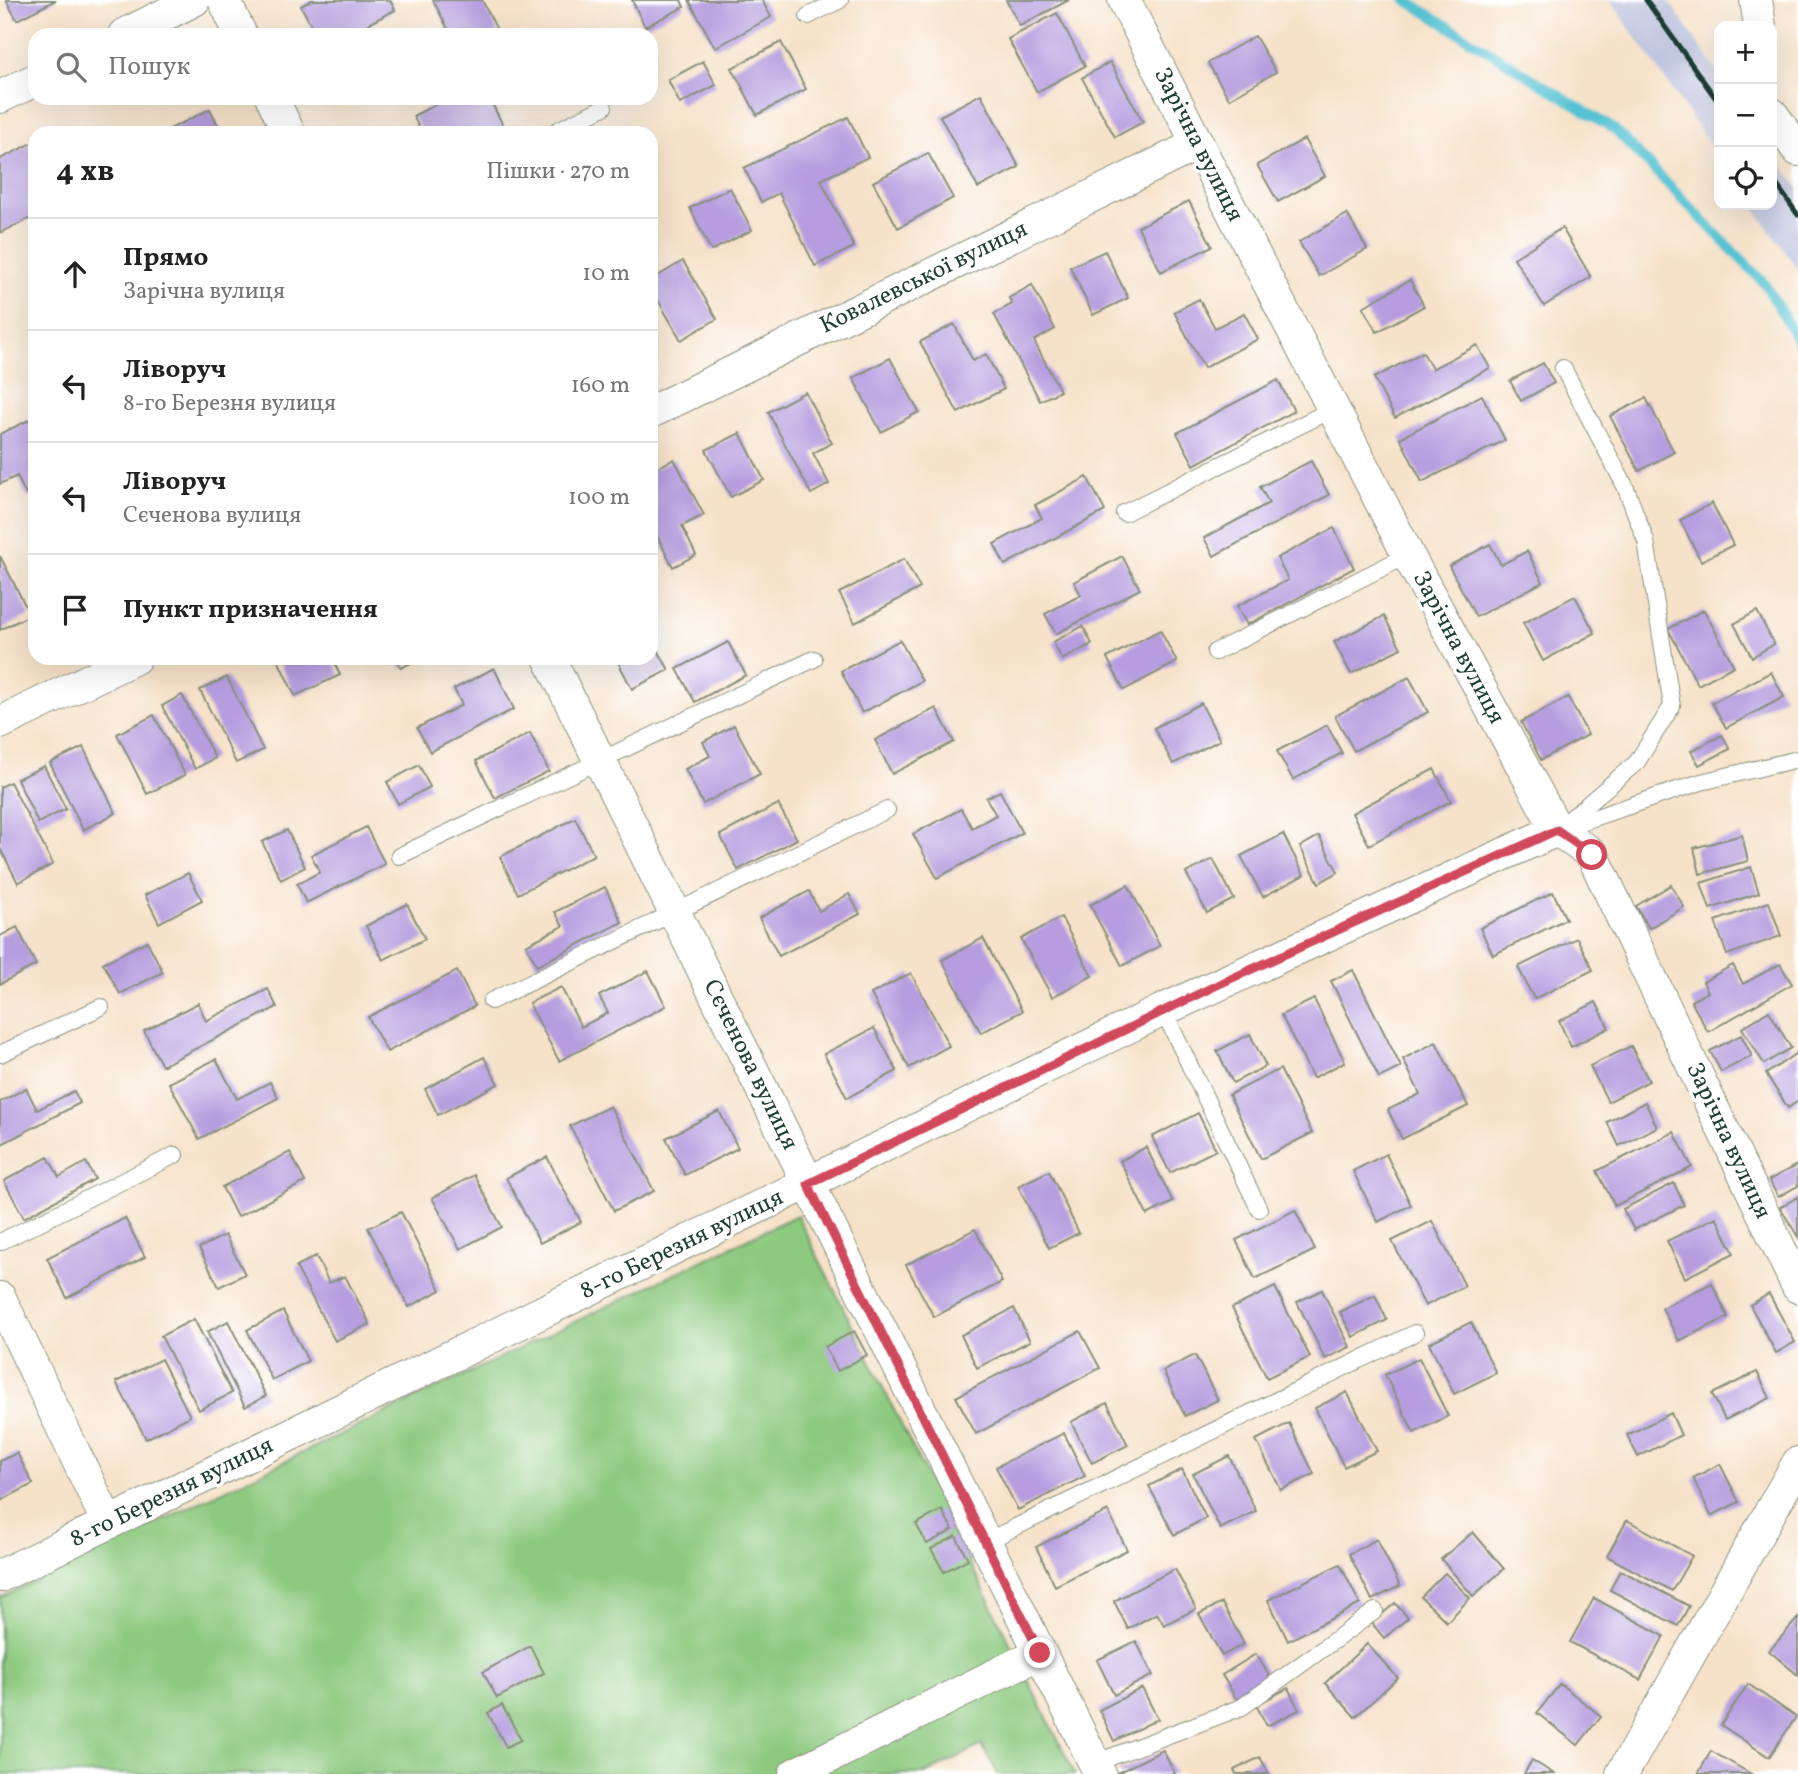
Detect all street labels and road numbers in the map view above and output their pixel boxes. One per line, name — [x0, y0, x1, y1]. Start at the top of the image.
street label: Зарічна вулиця — [1144, 62, 1252, 228]
street label: Ковалевської вулиця — [815, 213, 1033, 343]
street label: Зарічна вулиця — [1403, 565, 1513, 731]
street label: Сєченова вулиця — [694, 974, 806, 1156]
street label: Зарічна вулиця — [1677, 1057, 1779, 1225]
street label: 8-го Березня вулиця — [575, 1181, 789, 1309]
street label: 8-го Березня вулиця — [65, 1429, 279, 1557]

